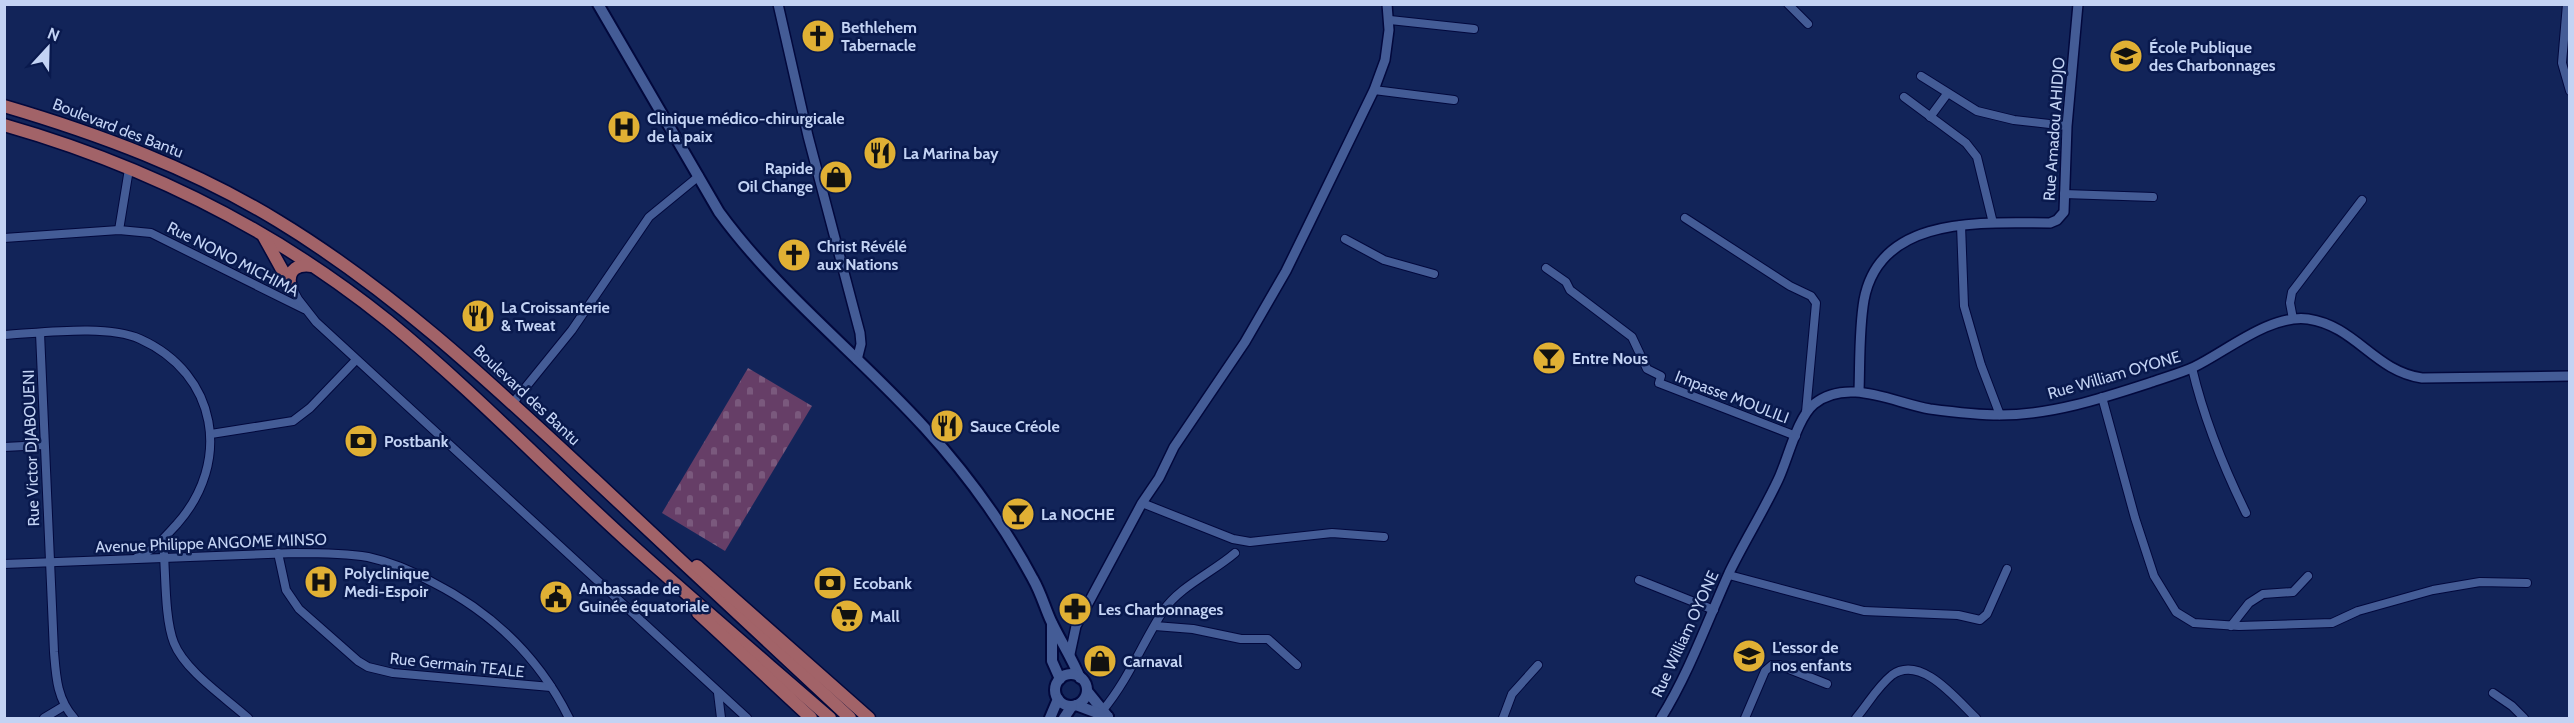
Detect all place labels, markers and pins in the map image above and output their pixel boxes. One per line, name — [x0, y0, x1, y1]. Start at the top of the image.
church icon: Bethlehem Tabernacle — [800, 18, 836, 54]
place label: Bethlehem Tabernacle — [841, 18, 917, 55]
school or university icon: École Publique des Charbonnages — [2108, 38, 2144, 74]
place label: École Publique des Charbonnages — [2149, 38, 2276, 75]
hospital icon: Clinique médico-chirurgicale de la paix — [606, 109, 642, 145]
place label: Clinique médico-chirurgicale de la paix — [647, 109, 845, 146]
restaurant icon: La Marina bay — [862, 135, 898, 171]
place label: La Marina bay — [903, 144, 999, 163]
place label: Rapide Oil Change — [738, 159, 813, 196]
shop icon: Rapide Oil Change — [818, 159, 854, 195]
church icon: Christ Révélé aux Nations — [776, 237, 812, 273]
place label: Christ Révélé aux Nations — [817, 237, 907, 274]
restaurant icon: La Croissanterie & Tweat — [460, 298, 496, 334]
place label: La Croissanterie & Tweat — [501, 298, 610, 335]
bar icon: Entre Nous — [1531, 340, 1567, 376]
place label: Entre Nous — [1572, 349, 1648, 368]
restaurant icon: Sauce Créole — [929, 408, 965, 444]
place label: Sauce Créole — [970, 417, 1060, 436]
bank icon: Postbank — [343, 423, 379, 459]
place label: Postbank — [384, 432, 449, 451]
bar icon: La NOCHE — [1000, 496, 1036, 532]
place label: La NOCHE — [1041, 505, 1115, 524]
hospital icon: Polyclinique Medi-Espoir — [303, 564, 339, 600]
place label: Polyclinique Medi-Espoir — [344, 564, 429, 601]
bank icon: Ecobank — [812, 565, 848, 601]
place label: Ecobank — [853, 574, 912, 593]
public building icon: Ambassade de Guinée équatoriale — [538, 579, 574, 615]
place label: Ambassade de Guinée équatoriale — [579, 579, 709, 616]
pharmacy icon: Les Charbonnages — [1057, 591, 1093, 627]
supermarket icon: Mall — [829, 598, 865, 634]
place label: Les Charbonnages — [1098, 600, 1223, 619]
place label: Mall — [870, 607, 900, 626]
school or university icon: L'essor de nos enfants — [1731, 638, 1767, 674]
place label: L'essor de nos enfants — [1772, 638, 1852, 675]
shop icon: Carnaval — [1082, 643, 1118, 679]
place label: Carnaval — [1123, 652, 1183, 671]

